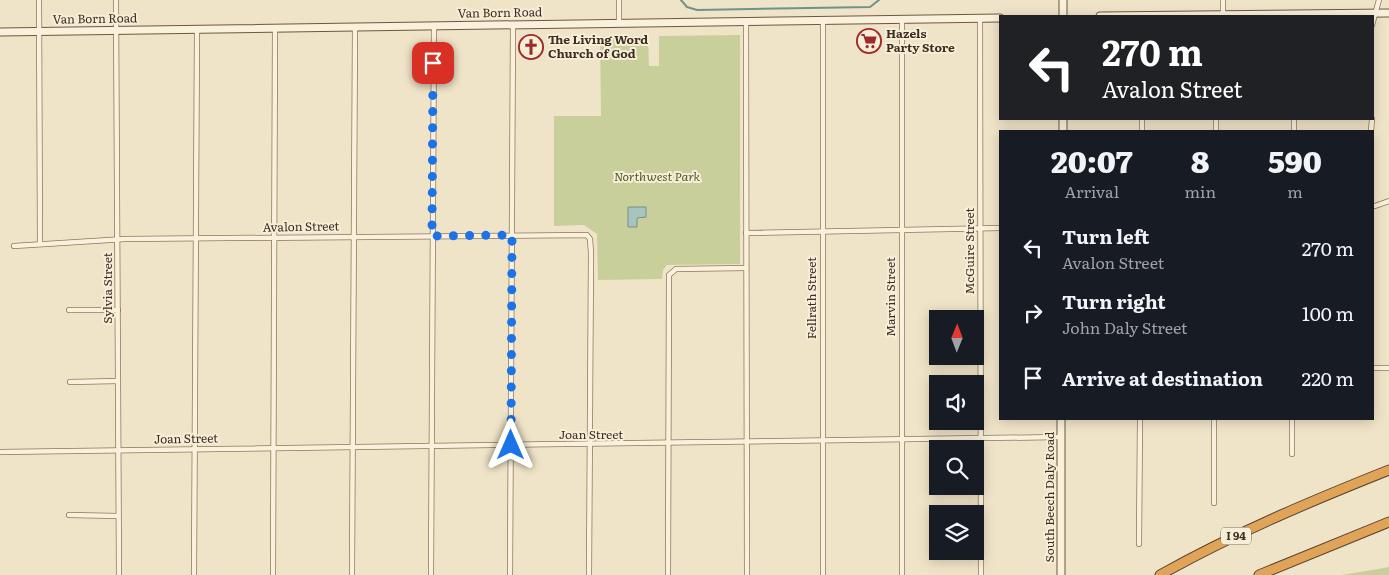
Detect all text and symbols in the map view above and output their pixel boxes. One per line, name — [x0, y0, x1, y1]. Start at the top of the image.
street label: Van Born Road — [457, 2, 543, 22]
street label: Van Born Road — [52, 8, 138, 28]
place label: Hazels Party Store — [886, 24, 955, 56]
text: 270 m — [1102, 25, 1203, 77]
supermarket icon: Hazels Party Store — [856, 28, 882, 54]
place label: The Living Word Church of God — [548, 30, 648, 62]
church icon: The Living Word Church of God — [518, 34, 544, 60]
icon: left — [1019, 35, 1084, 100]
pin — [412, 42, 454, 84]
icon: arrive — [419, 49, 447, 77]
text: Avalon Street — [1102, 72, 1242, 105]
text: 20:07 — [1051, 138, 1132, 182]
text: 8 — [1191, 138, 1209, 182]
text: 590 — [1268, 138, 1322, 182]
park label: Northwest Park — [614, 167, 701, 185]
text: Arrival — [1064, 179, 1119, 203]
text: min — [1185, 179, 1216, 203]
text: m — [1287, 179, 1303, 203]
street label: McGuire Street — [960, 207, 978, 294]
street label: Avalon Street — [263, 216, 340, 236]
text: Turn left — [1062, 222, 1149, 250]
icon: left — [1019, 234, 1047, 262]
text: 270 m — [1302, 234, 1354, 262]
text: Avalon Street — [1062, 250, 1164, 274]
street label: Sylvia Street — [98, 252, 116, 324]
street label: Fellrath Street — [802, 257, 820, 339]
street label: Marvin Street — [881, 257, 899, 337]
text: Turn right — [1062, 287, 1166, 315]
icon: right — [1019, 299, 1047, 327]
text: 100 m — [1302, 299, 1354, 327]
north arrow — [929, 310, 984, 365]
map controls — [929, 310, 984, 560]
text: John Daly Street — [1062, 315, 1188, 339]
icon: arrive — [1019, 364, 1047, 392]
text: Arrive at destination — [1062, 364, 1263, 392]
text: 220 m — [1302, 364, 1354, 392]
button: sound — [929, 375, 984, 430]
position arrow — [484, 418, 536, 470]
street label: Joan Street — [559, 425, 623, 443]
street label: Joan Street — [154, 428, 218, 448]
street label: South Beech Daly Road — [1040, 431, 1058, 562]
button: search — [929, 440, 984, 495]
button: layers — [929, 505, 984, 560]
road number: I 94 — [1221, 528, 1251, 544]

